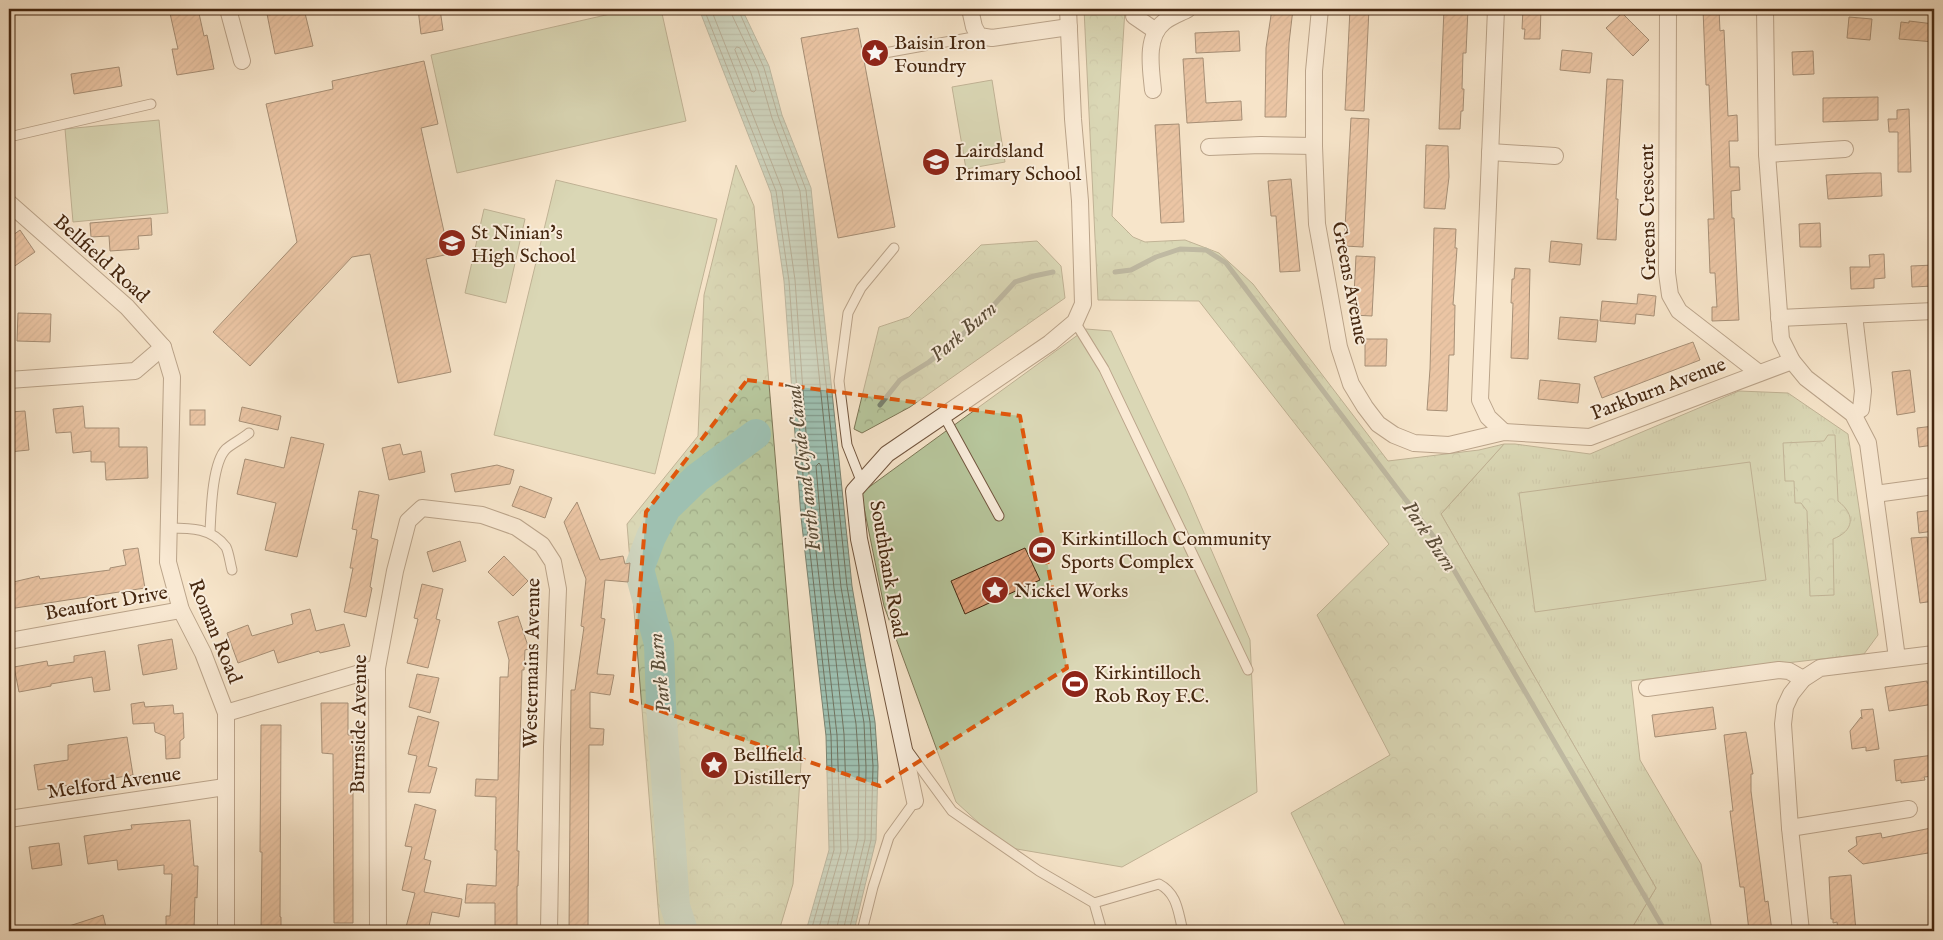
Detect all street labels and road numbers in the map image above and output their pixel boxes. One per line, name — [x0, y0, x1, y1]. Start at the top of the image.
street label: Greens Crescent — [1635, 143, 1662, 281]
street label: Bellfield Road — [48, 210, 154, 309]
street label: Greens Avenue — [1325, 220, 1374, 347]
street label: Parkburn Avenue — [1588, 352, 1730, 427]
street label: Southbank Road — [863, 499, 912, 640]
street label: Roman Road — [182, 576, 247, 688]
street label: Westermains Avenue — [519, 578, 546, 748]
street label: Beaufort Drive — [43, 580, 170, 627]
street label: Burnside Avenue — [346, 654, 373, 794]
street label: Melford Avenue — [46, 762, 183, 805]

